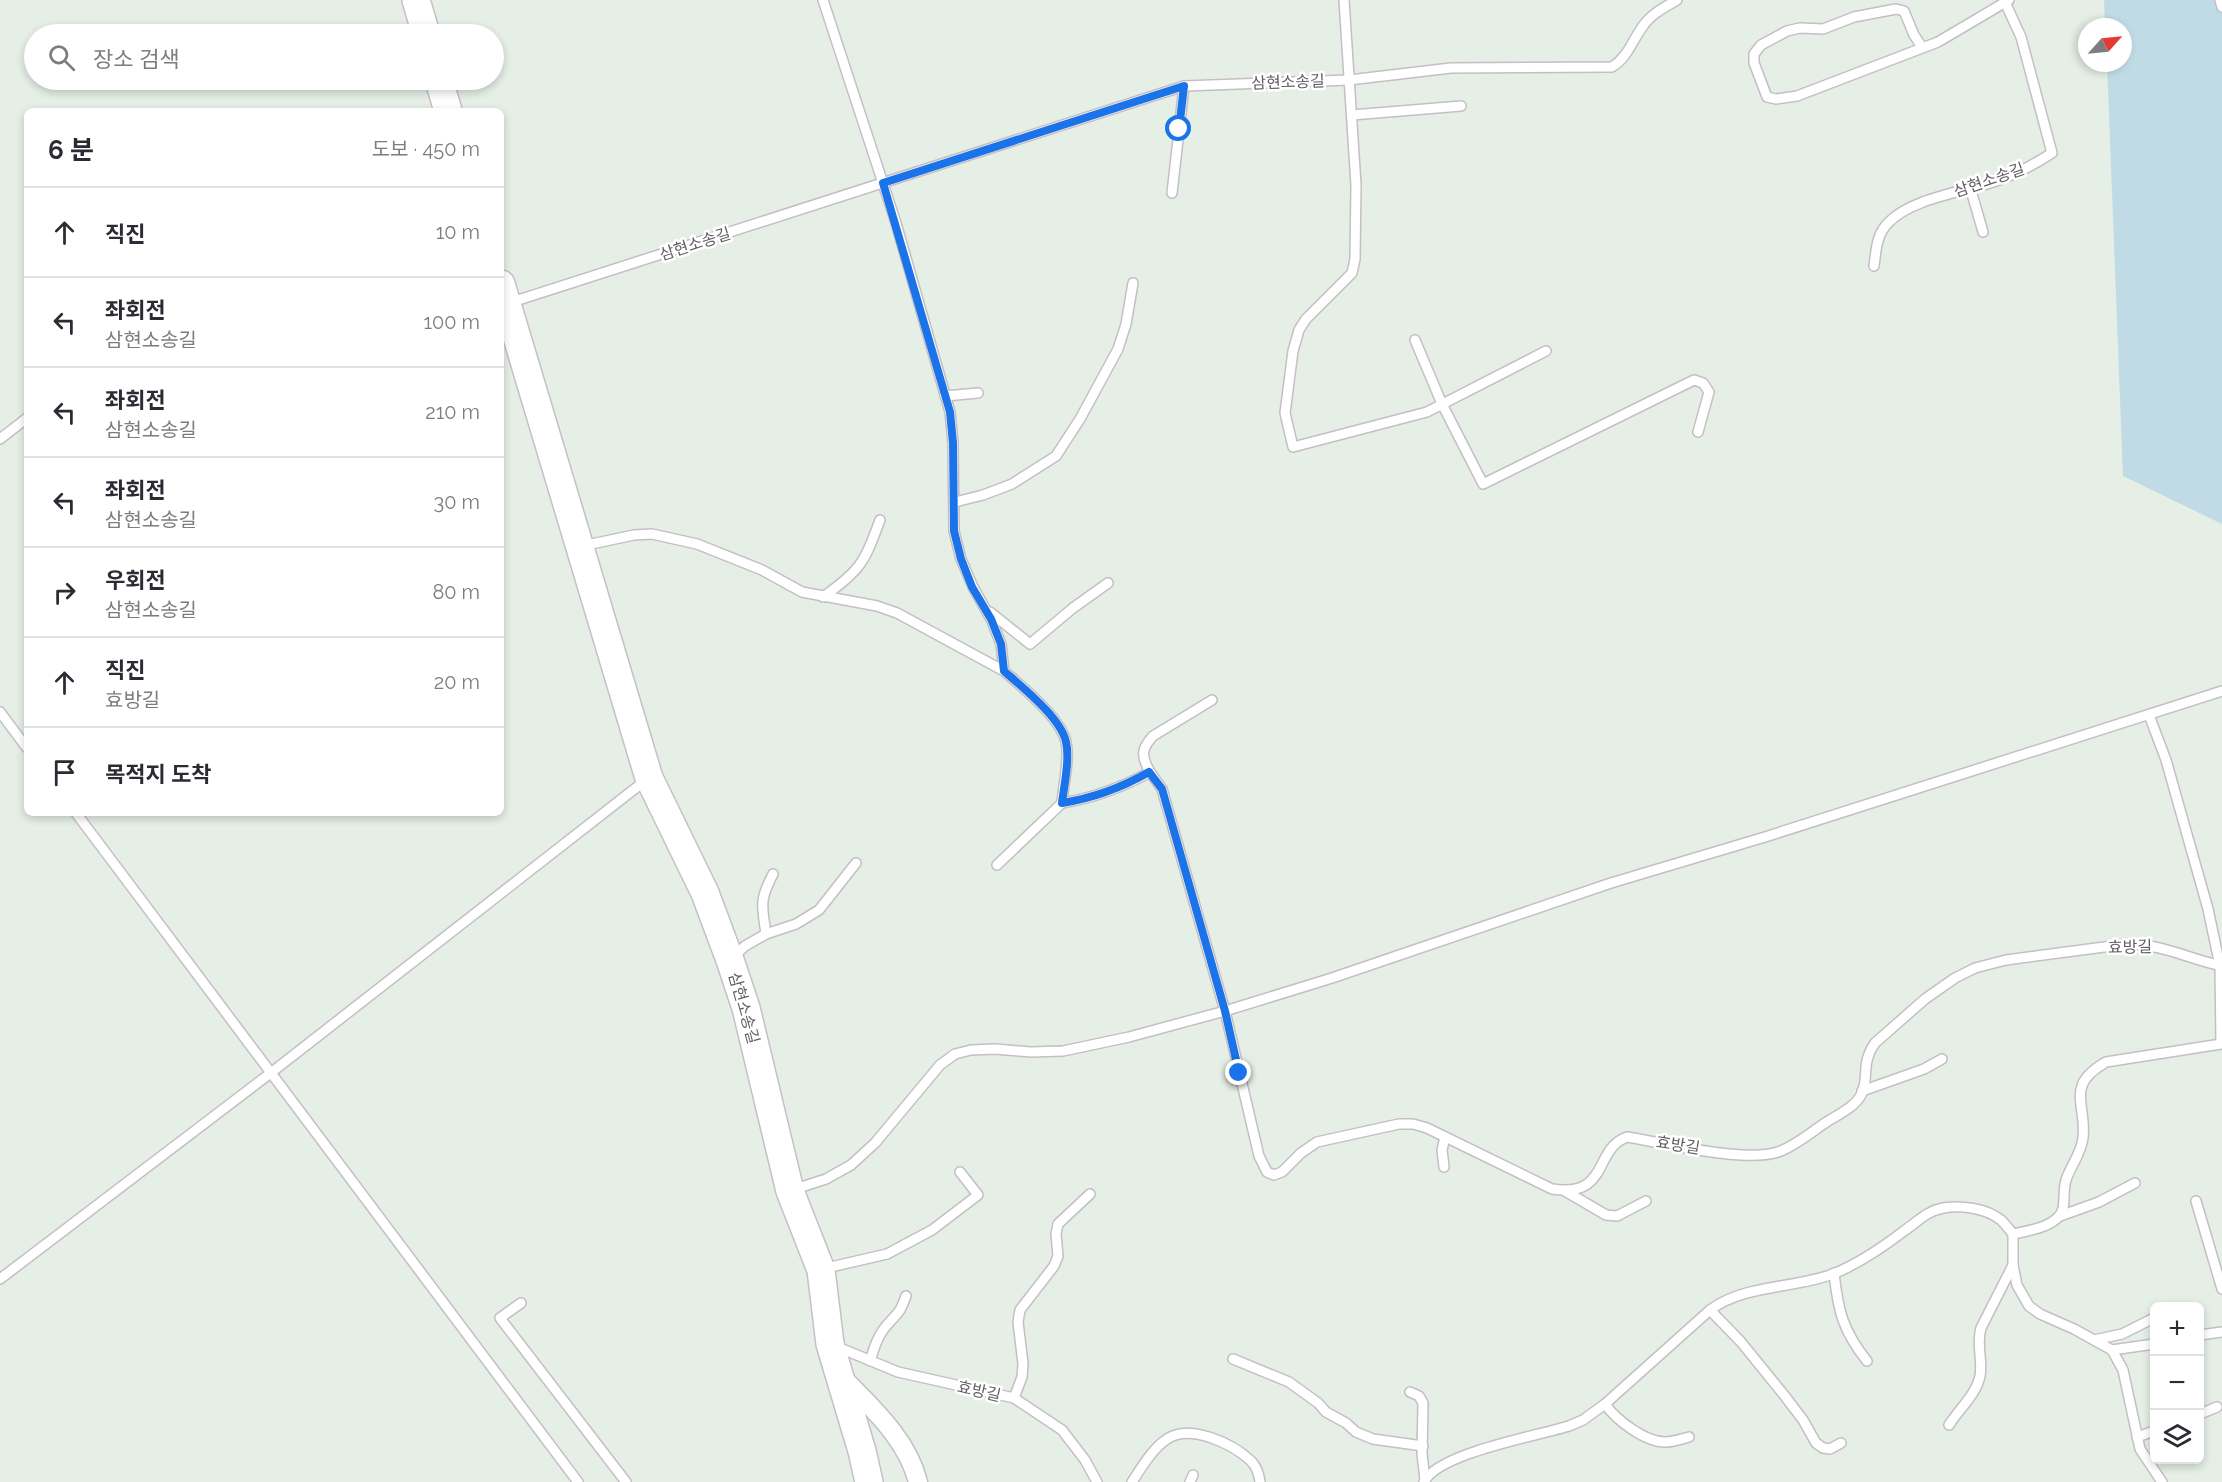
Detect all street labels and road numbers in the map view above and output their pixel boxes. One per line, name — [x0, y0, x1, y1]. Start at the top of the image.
street label: 삼현소송길 — [1251, 71, 1325, 93]
street label: 삼현소송길 — [1951, 159, 2027, 201]
street label: 삼현소송길 — [657, 224, 733, 264]
street label: 효방길 — [2108, 937, 2152, 957]
street label: 삼현소송길 — [725, 970, 763, 1046]
street label: 효방길 — [1655, 1132, 1701, 1158]
street label: 효방길 — [955, 1377, 1003, 1405]

